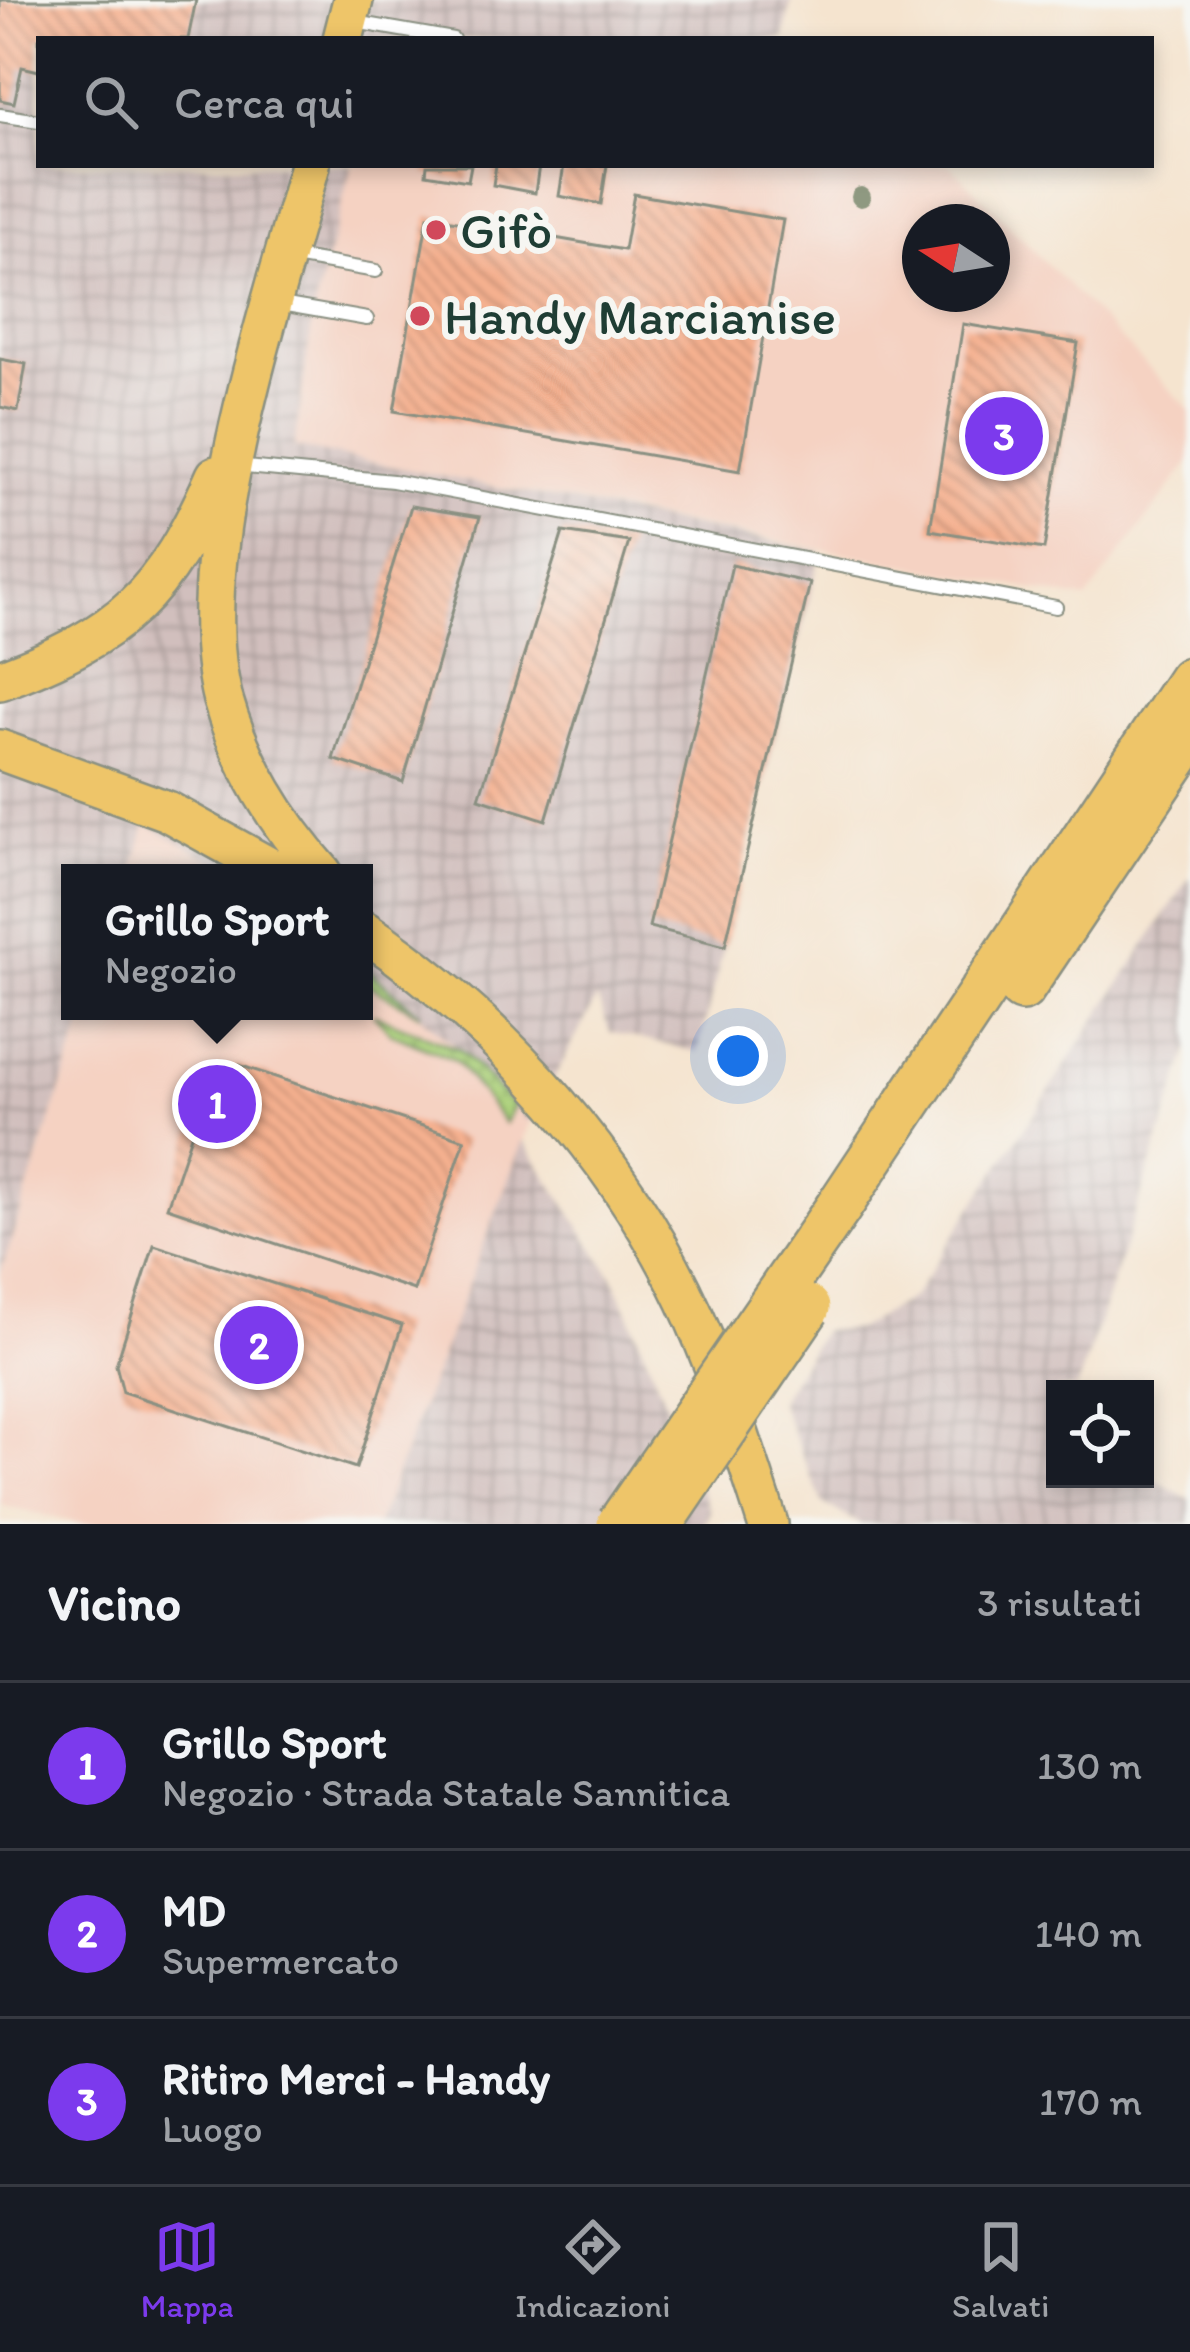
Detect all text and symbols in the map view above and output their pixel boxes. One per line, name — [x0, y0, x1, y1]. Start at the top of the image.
search box — [36, 36, 1154, 168]
icon: search — [78, 69, 144, 135]
text: Cerca qui — [174, 75, 355, 129]
place label: Gifò — [460, 200, 552, 261]
north arrow — [902, 204, 1010, 312]
marker: Gifò — [423, 217, 449, 243]
place label: Handy Marcianise — [444, 286, 836, 347]
marker: Handy Marcianise — [407, 303, 433, 329]
pin: 3 — [965, 391, 1043, 481]
popup — [61, 864, 373, 1020]
text: Grillo Sport — [105, 892, 329, 946]
text: Negozio — [105, 946, 237, 993]
your location — [708, 1026, 768, 1086]
pin: 1 — [178, 1059, 256, 1149]
pin: 2 — [220, 1300, 298, 1390]
map controls — [1046, 1380, 1154, 1488]
button: locate — [1046, 1380, 1154, 1488]
text: Vicino — [48, 1572, 181, 1633]
text: 3 risultati — [977, 1579, 1142, 1626]
text: Grillo Sport — [162, 1715, 387, 1769]
text: 1 — [78, 1742, 96, 1789]
text: 130 m — [1037, 1742, 1142, 1789]
text: Negozio · Strada Statale Sannitica — [162, 1769, 730, 1816]
text: MD — [162, 1883, 226, 1937]
text: 2 — [77, 1910, 97, 1957]
text: 140 m — [1035, 1910, 1142, 1957]
text: Supermercato — [162, 1937, 399, 1984]
text: Ritiro Merci - Handy — [162, 2051, 550, 2105]
text: 3 — [76, 2078, 98, 2125]
text: 170 m — [1039, 2078, 1142, 2125]
text: Luogo — [162, 2105, 263, 2152]
tab: Mappa — [141, 2214, 234, 2325]
tab: Indicazioni — [515, 2214, 671, 2325]
tab: Salvati — [952, 2214, 1049, 2325]

